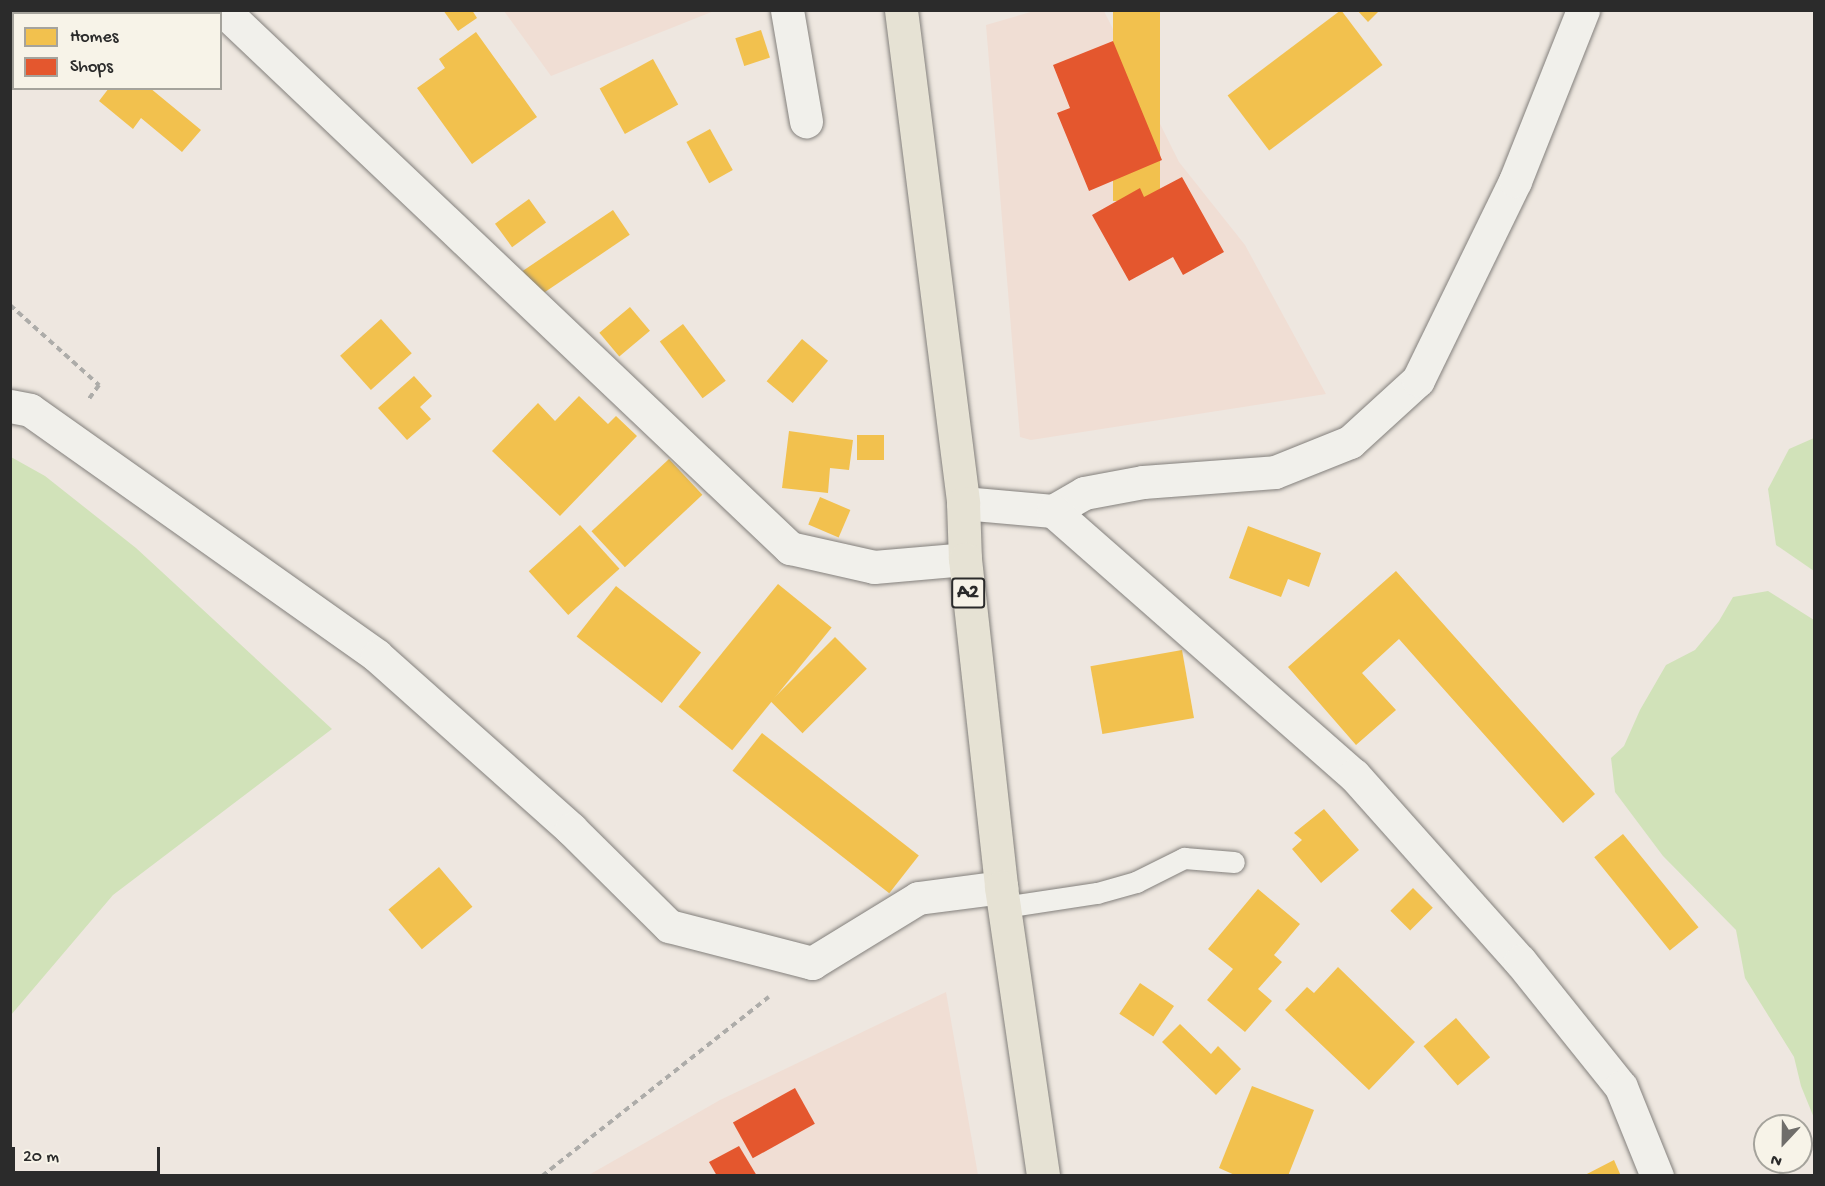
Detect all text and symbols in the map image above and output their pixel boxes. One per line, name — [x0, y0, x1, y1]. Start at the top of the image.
legend — [12, 12, 222, 90]
text: Homes — [70, 27, 118, 48]
text: Shops — [70, 57, 113, 78]
road number: A2 — [950, 576, 986, 610]
north arrow — [1753, 1114, 1813, 1174]
scale bar — [15, 1135, 164, 1173]
text: 20 m — [23, 1147, 59, 1168]
text: N — [1768, 1149, 1785, 1170]

